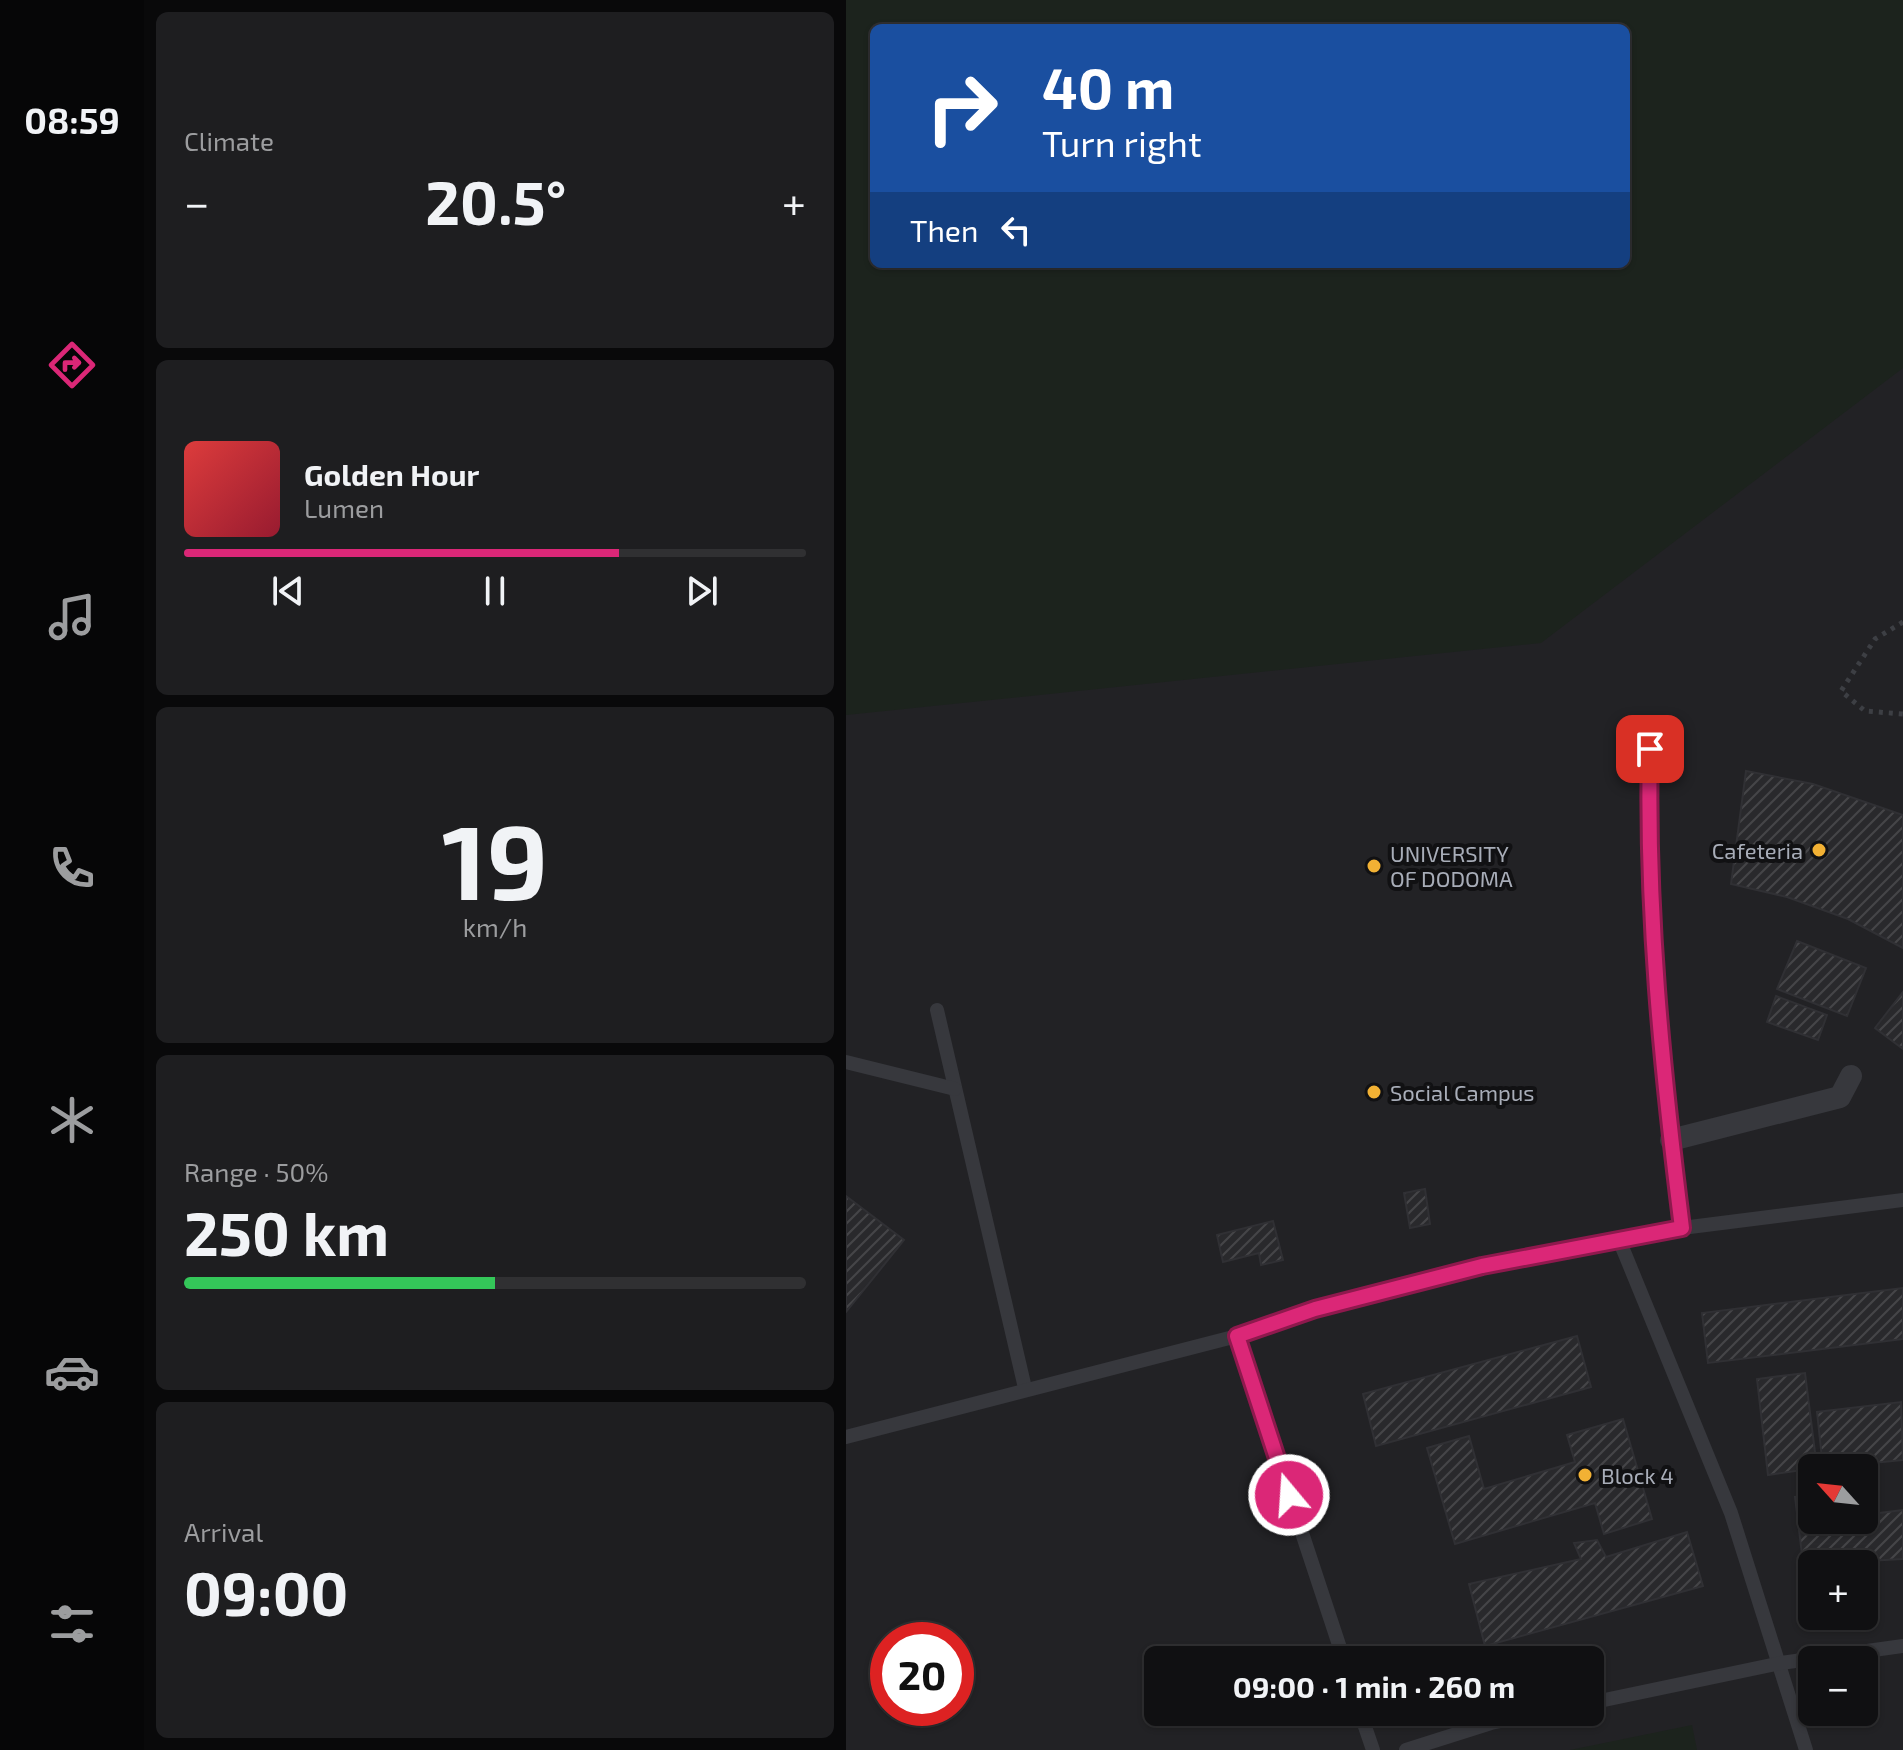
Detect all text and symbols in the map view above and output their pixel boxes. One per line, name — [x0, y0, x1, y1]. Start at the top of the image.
text: 40 m — [1042, 53, 1174, 120]
icon: right — [910, 56, 1014, 160]
text: 08:59 — [24, 98, 120, 141]
text: Turn right — [1042, 121, 1202, 164]
text: Climate — [184, 125, 274, 156]
text: 20.5° — [425, 165, 566, 237]
text: − — [184, 175, 210, 228]
text: + — [782, 175, 806, 228]
icon: left — [994, 208, 1038, 252]
text: Then — [910, 212, 978, 248]
icon: directions — [44, 337, 100, 393]
text: Golden Hour — [304, 456, 479, 492]
text: Lumen — [304, 492, 384, 523]
icon: previous — [266, 569, 310, 613]
icon: pause — [473, 569, 517, 613]
icon: next — [680, 569, 724, 613]
icon: music — [44, 589, 100, 645]
pin — [1616, 715, 1684, 783]
icon: arrive — [1628, 727, 1672, 771]
text: 19 — [442, 796, 548, 921]
place label: Cafeteria — [1712, 837, 1803, 863]
icon: phone — [44, 840, 100, 896]
place label: UNIVERSITY OF DODOMA — [1390, 840, 1513, 891]
marker: Cafeteria — [1810, 841, 1828, 859]
marker: UNIVERSITY OF DODOMA — [1365, 857, 1383, 875]
text: km/h — [463, 911, 527, 942]
place label: Social Campus — [1390, 1079, 1534, 1105]
marker: Social Campus — [1365, 1083, 1383, 1101]
icon: climate — [44, 1092, 100, 1148]
text: Range · 50% — [184, 1156, 328, 1187]
text: 250 km — [184, 1196, 389, 1268]
icon: car — [44, 1344, 100, 1400]
position arrow — [1247, 1453, 1331, 1537]
north arrow — [1798, 1454, 1878, 1534]
map controls — [1798, 1454, 1878, 1726]
place label: Block 4 — [1601, 1462, 1674, 1488]
marker: Block 4 — [1576, 1466, 1594, 1484]
text: Arrival — [184, 1516, 263, 1547]
button: + — [1798, 1550, 1878, 1630]
text: 09:00 — [184, 1556, 348, 1628]
icon: filters — [44, 1596, 100, 1652]
speed limit sign: 20 — [870, 1622, 974, 1726]
button: − — [1798, 1646, 1878, 1726]
text: 09:00 · 1 min · 260 m — [1233, 1668, 1515, 1704]

